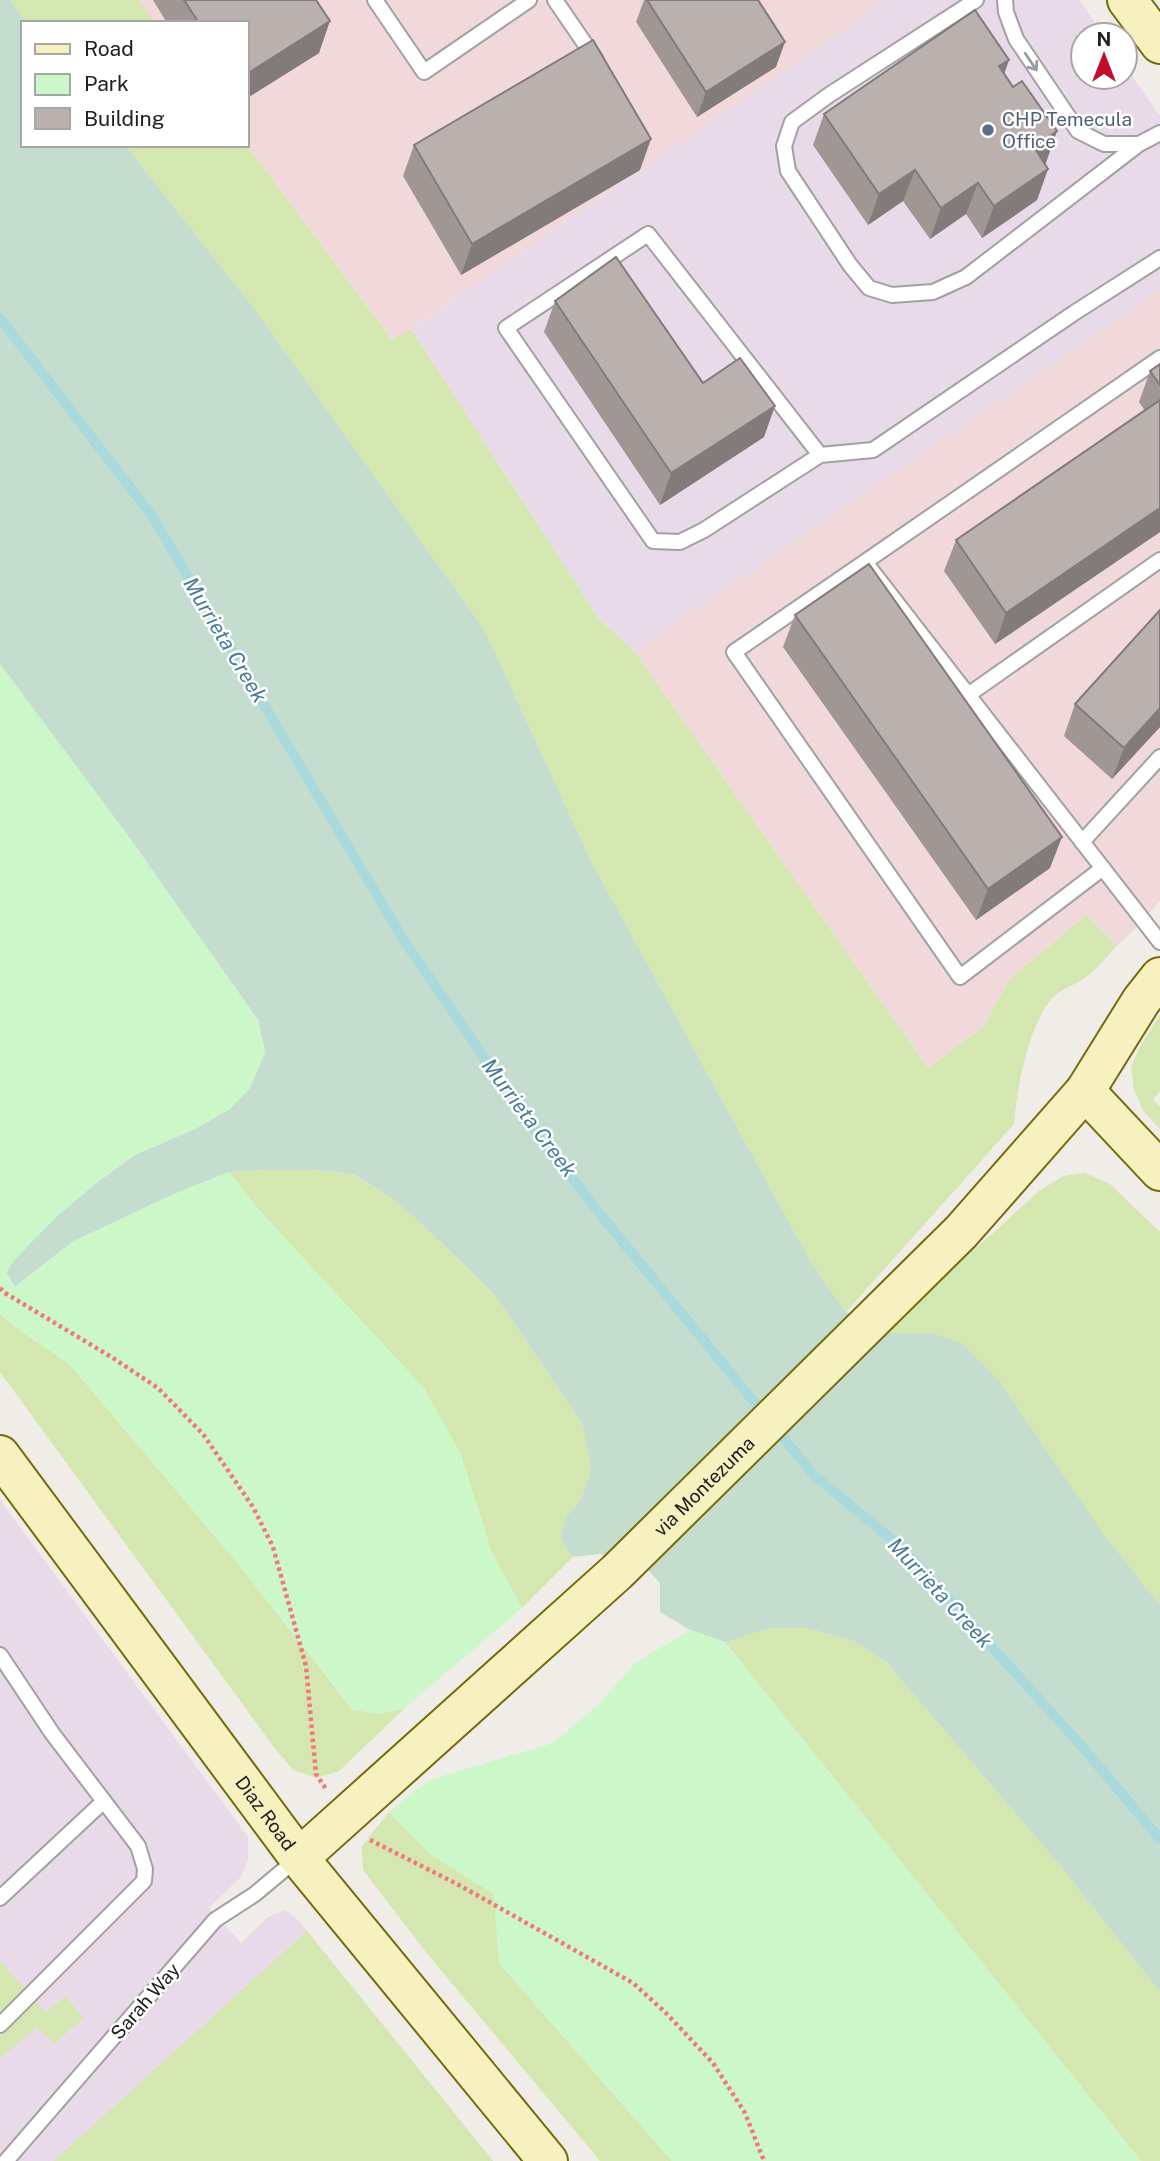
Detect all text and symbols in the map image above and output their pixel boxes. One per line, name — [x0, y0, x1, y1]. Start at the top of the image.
legend — [21, 21, 248, 147]
north arrow — [1069, 21, 1139, 91]
text: N — [1097, 28, 1111, 50]
text: Road — [84, 36, 134, 61]
one-way arrow — [1024, 52, 1038, 71]
text: Park — [84, 71, 129, 96]
text: Building — [84, 106, 165, 131]
place label: CHP Temecula Office — [1002, 108, 1132, 152]
marker: CHP Temecula Office — [980, 122, 996, 138]
water label: Murrieta Creek — [178, 572, 273, 708]
water label: Murrieta Creek — [477, 1054, 582, 1182]
street label: via Montezuma — [649, 1432, 759, 1540]
water label: Murrieta Creek — [883, 1532, 998, 1654]
street label: Diaz Road — [231, 1772, 301, 1855]
street label: Sarah Way — [106, 1958, 184, 2044]

